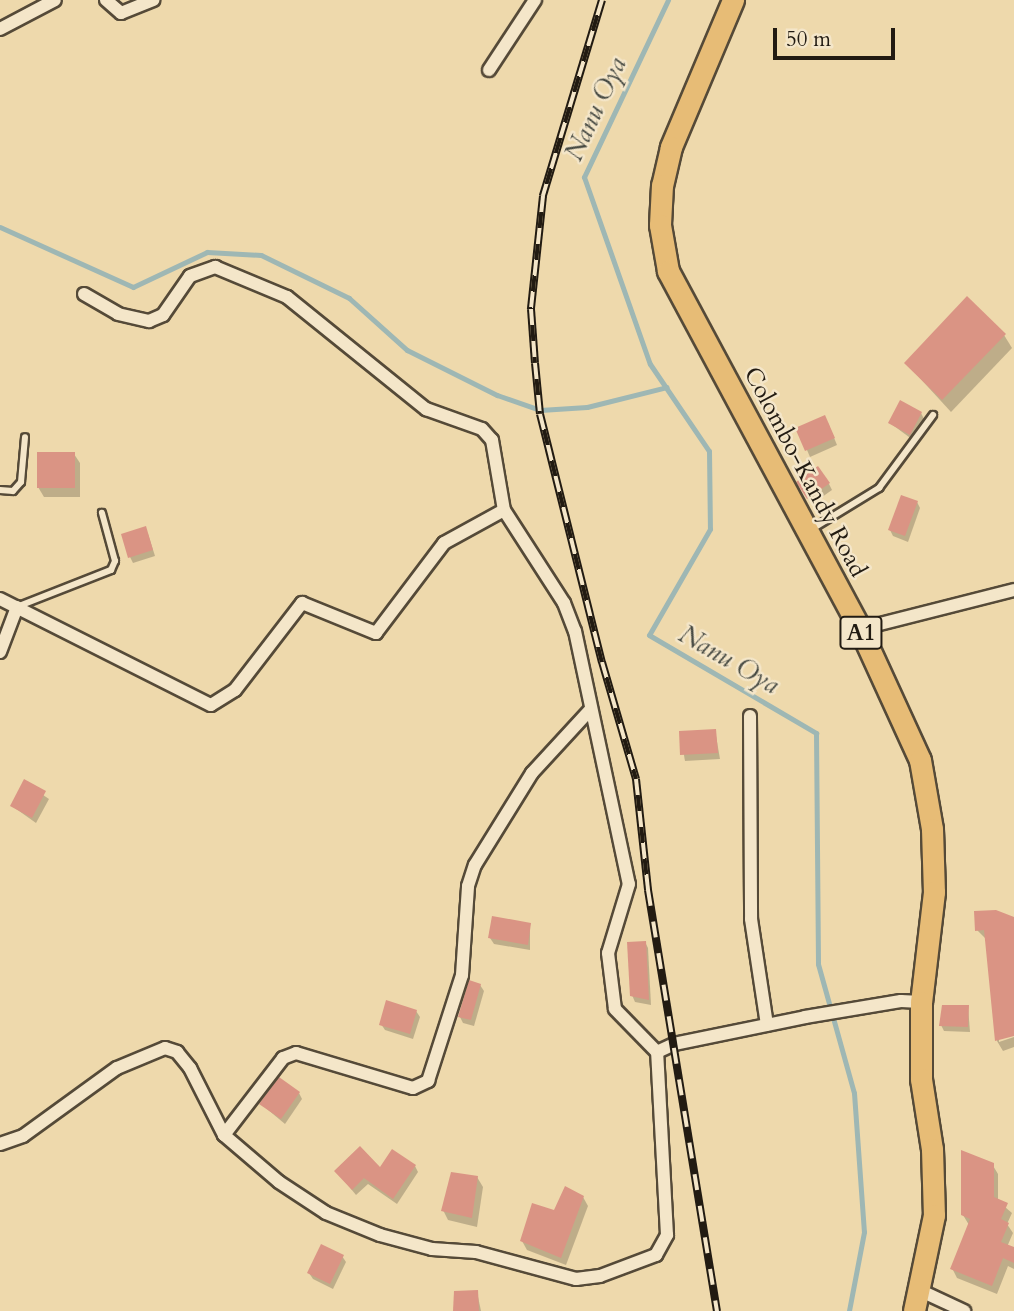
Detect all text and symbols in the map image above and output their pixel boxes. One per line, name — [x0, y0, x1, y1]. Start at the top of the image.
scale bar — [776, 14, 898, 58]
text: 50 m — [786, 25, 831, 54]
water label: Nanu Oya — [559, 52, 633, 166]
street label: Colombo-Kandy Road — [737, 362, 873, 582]
road number: A1 — [838, 614, 884, 652]
water label: Nanu Oya — [673, 619, 785, 701]

